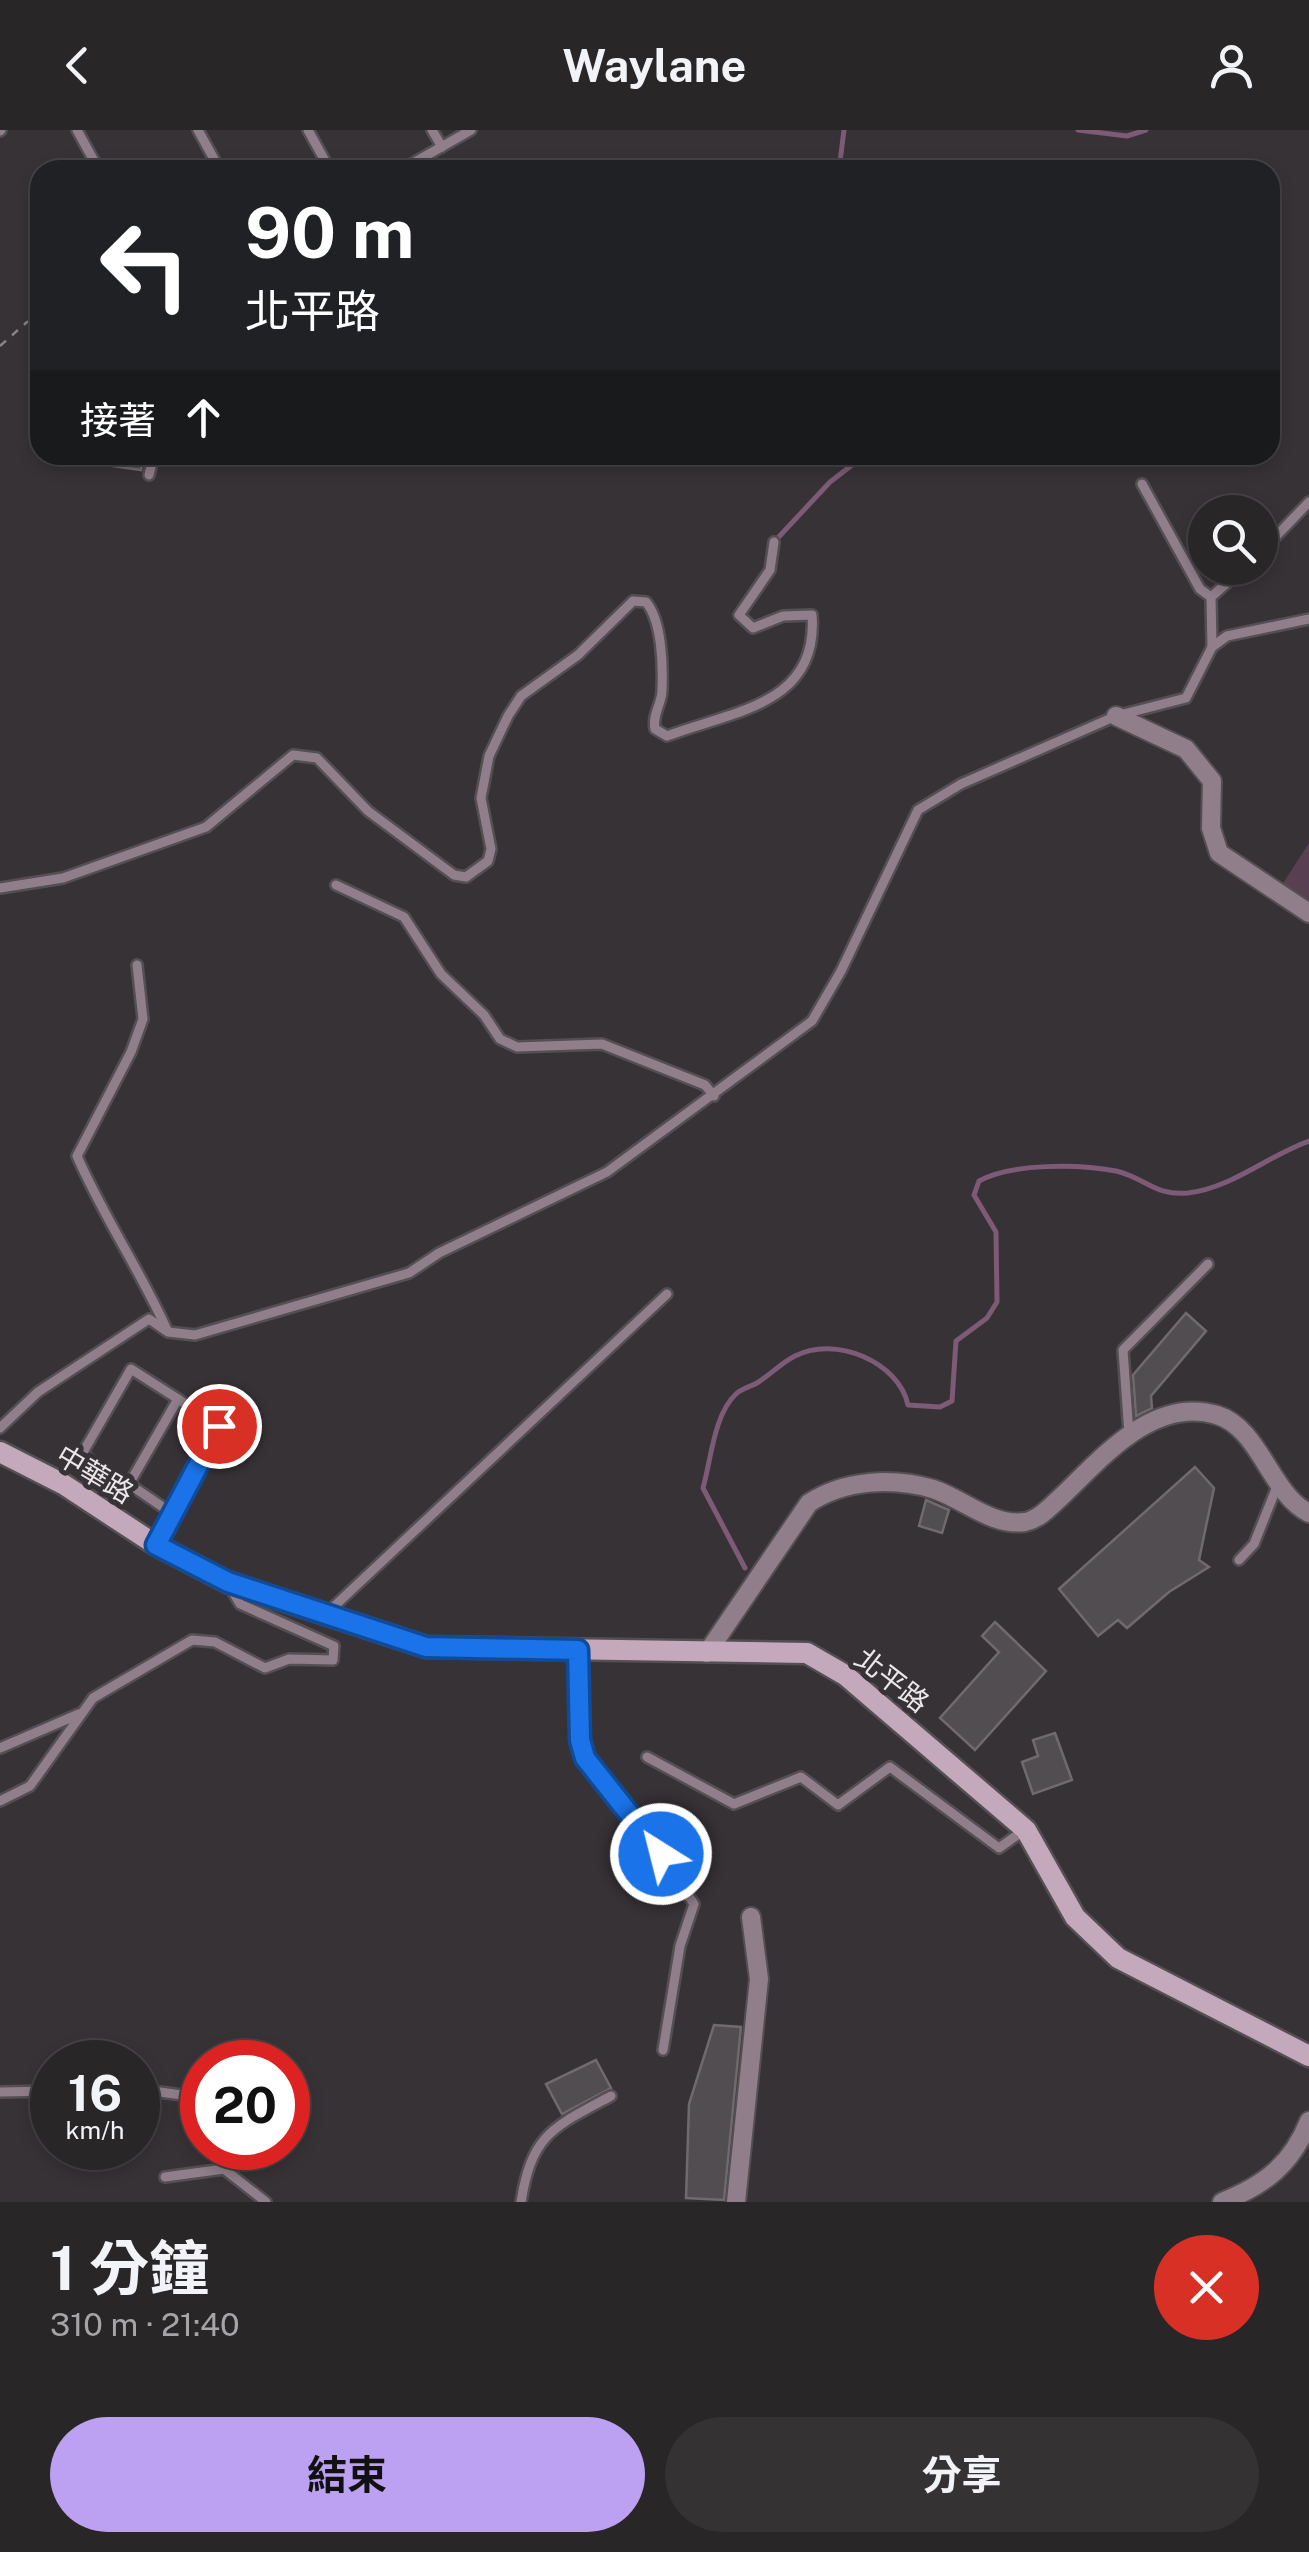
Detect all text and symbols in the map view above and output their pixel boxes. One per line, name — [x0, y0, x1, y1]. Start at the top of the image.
icon: back — [50, 38, 105, 93]
icon: person — [1204, 38, 1259, 93]
text: Waylane — [563, 39, 746, 92]
text: 90 m — [245, 191, 415, 274]
icon: left — [80, 200, 210, 330]
text: 北平路 — [245, 284, 380, 337]
icon: ahead — [176, 390, 231, 445]
text: 接著 — [80, 398, 156, 443]
map controls — [1188, 495, 1278, 585]
button: search — [1188, 495, 1278, 585]
pin — [177, 1384, 262, 1469]
icon: arrive — [192, 1399, 247, 1454]
street label: 中華路 — [51, 1438, 140, 1509]
street label: 北平路 — [849, 1641, 936, 1718]
position arrow — [609, 1802, 713, 1906]
speed limit sign: 20 — [180, 2040, 310, 2170]
text: 16 — [68, 2063, 122, 2122]
text: km/h — [66, 2115, 124, 2145]
text: 1 分鐘 — [50, 2233, 209, 2304]
button: close — [1154, 2235, 1259, 2340]
text: 310 m · 21:40 — [50, 2306, 240, 2343]
button: 結束 — [50, 2417, 645, 2532]
button: 分享 — [665, 2417, 1259, 2532]

